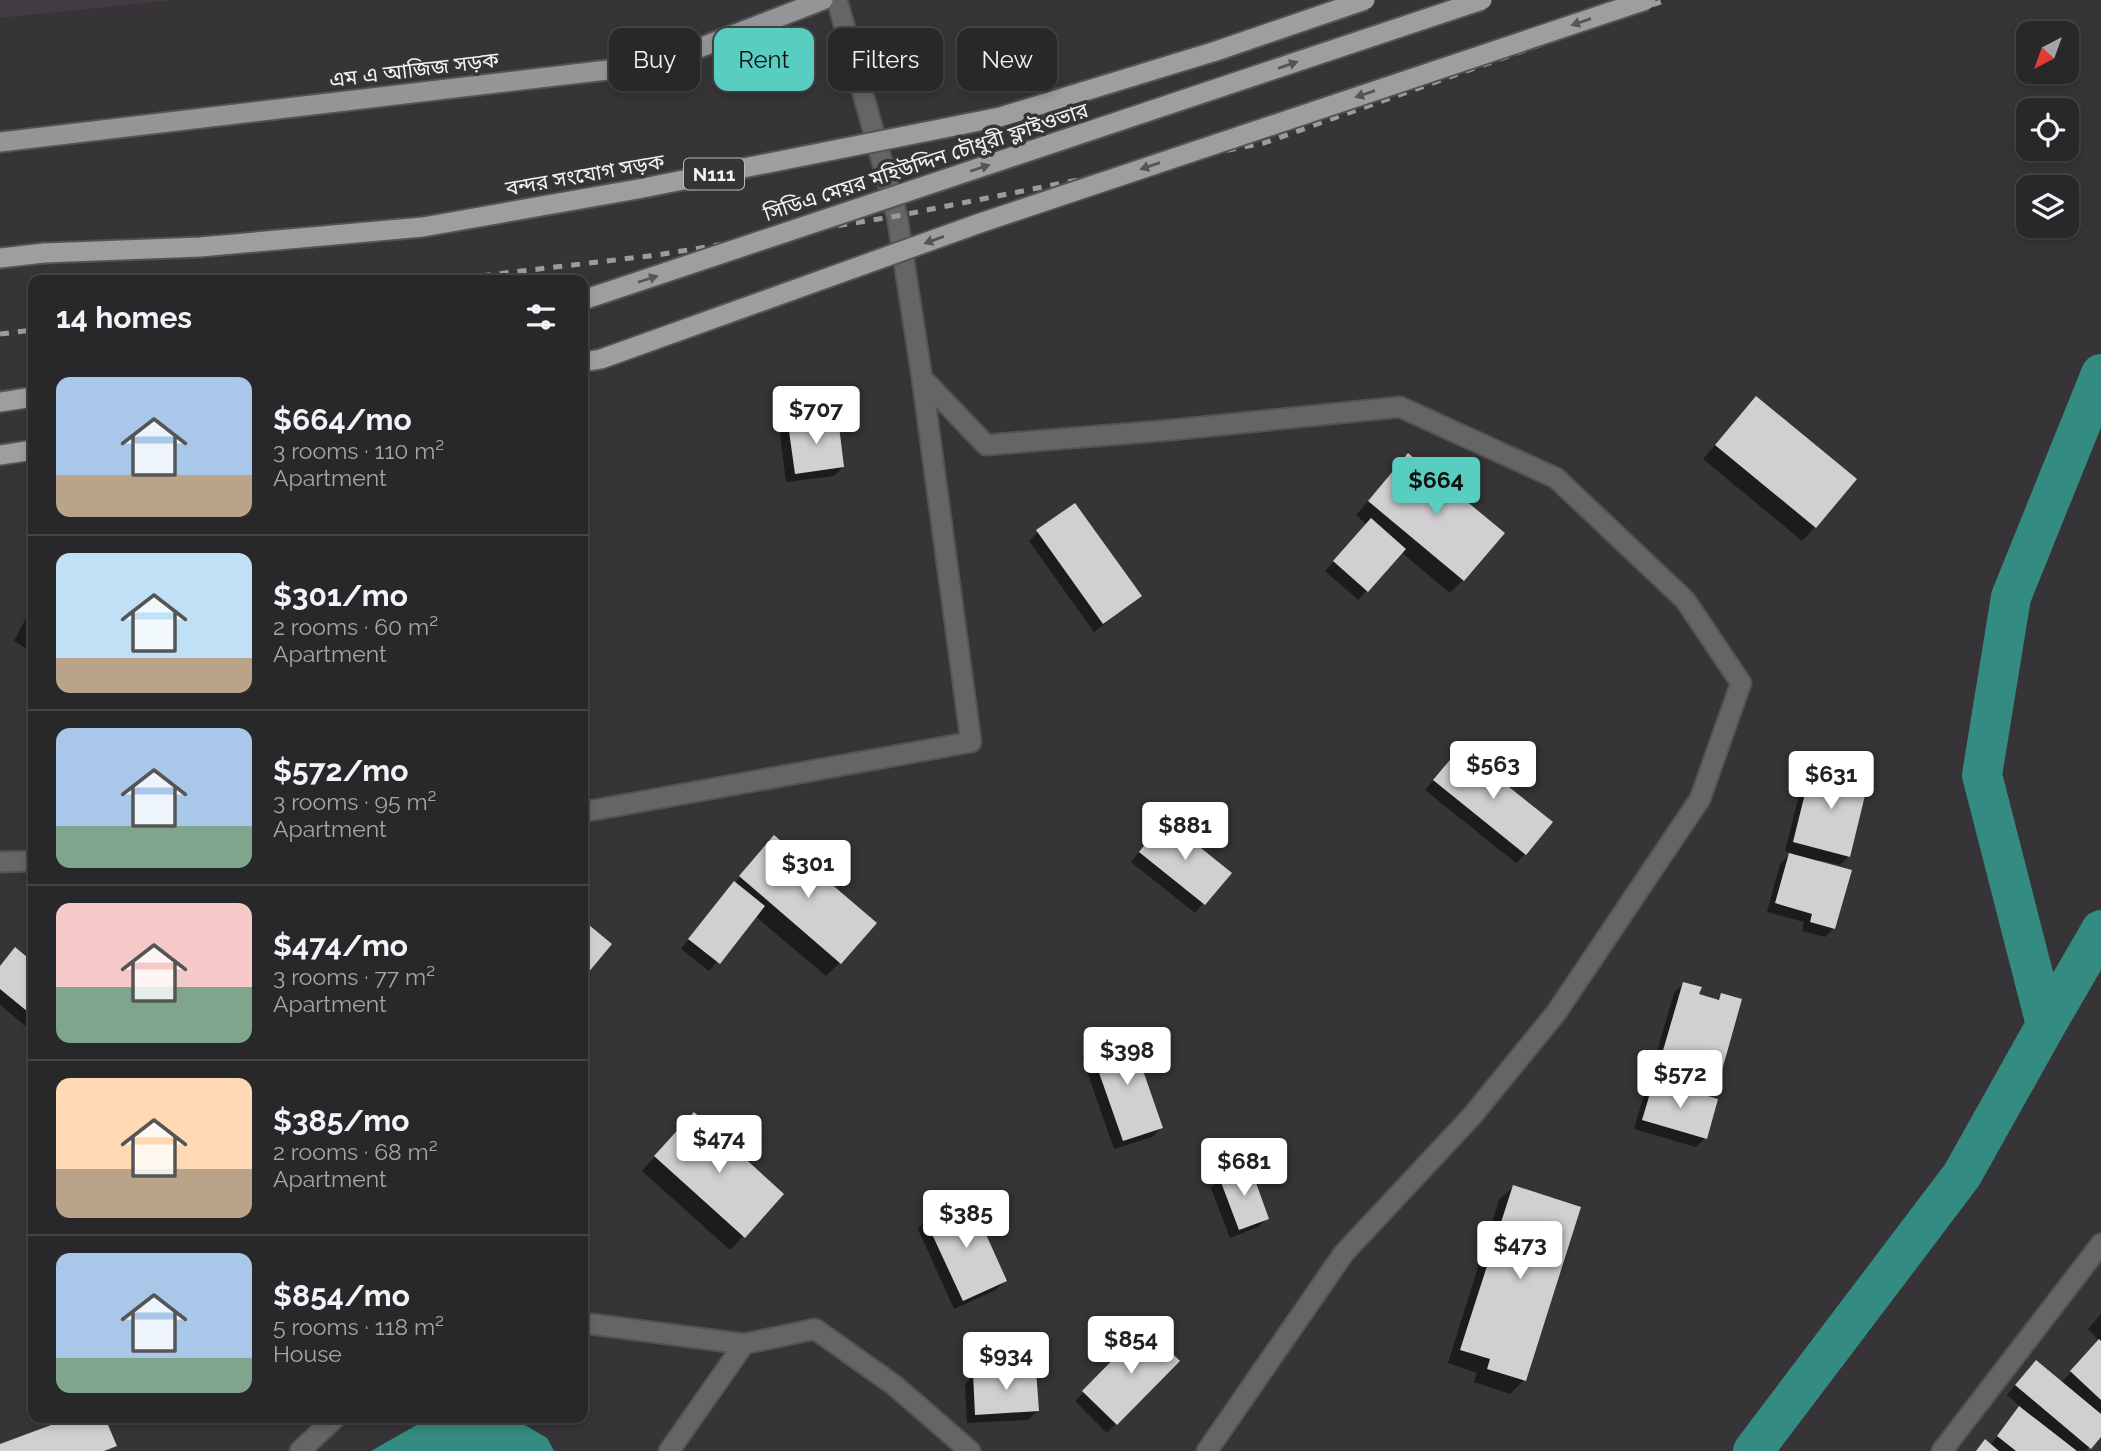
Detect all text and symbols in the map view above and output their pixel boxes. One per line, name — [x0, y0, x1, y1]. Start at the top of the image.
one-way arrow — [1570, 17, 1591, 28]
north arrow — [2016, 21, 2079, 84]
map controls — [2016, 21, 2079, 238]
chip: Buy — [609, 28, 700, 91]
chip: Rent — [714, 28, 814, 91]
chip: Filters — [828, 28, 943, 91]
chip: New — [957, 28, 1057, 91]
street label: এম এ আজিজ সড়ক — [328, 47, 501, 92]
one-way arrow — [1278, 59, 1299, 70]
one-way arrow — [1355, 89, 1376, 100]
street label: সিডিএ মেয়র মহিউদ্দিন চৌধুরী ফ্লাইওভার — [759, 97, 1092, 226]
button: locate — [2016, 98, 2079, 161]
street label: বন্দর সংযোগ সড়ক — [503, 148, 667, 201]
road number: N111 — [684, 158, 744, 190]
one-way arrow — [1139, 161, 1160, 172]
one-way arrow — [969, 162, 990, 173]
button: layers — [2016, 175, 2079, 238]
one-way arrow — [924, 234, 945, 245]
one-way arrow — [637, 273, 658, 284]
icon: filters — [522, 298, 560, 336]
text: 14 homes — [56, 300, 192, 335]
pin: $707 — [775, 386, 857, 446]
text: $707 — [789, 395, 843, 422]
text: $664/mo — [273, 402, 412, 437]
icon: home — [112, 405, 196, 489]
text: 3 rooms · 110 m² — [273, 437, 444, 464]
pin: $664 — [1395, 458, 1477, 517]
text: Apartment — [273, 464, 387, 491]
text: $664 — [1408, 466, 1464, 493]
text: $301/mo — [273, 578, 408, 613]
icon: home — [112, 581, 196, 665]
text: 2 rooms · 60 m² — [273, 613, 438, 640]
text: Apartment — [273, 640, 387, 667]
pin: $563 — [1452, 742, 1534, 801]
text: $563 — [1466, 750, 1520, 777]
pin: $631 — [1790, 752, 1872, 811]
text: $572/mo — [273, 753, 408, 788]
icon: home — [112, 756, 196, 840]
text: $631 — [1805, 760, 1857, 787]
text: 3 rooms · 95 m² — [273, 788, 436, 815]
pin: $881 — [1144, 802, 1226, 862]
text: $881 — [1158, 811, 1212, 838]
text: Apartment — [273, 815, 387, 842]
pin: $301 — [767, 841, 849, 900]
text: $301 — [782, 849, 834, 876]
text: $474/mo — [273, 928, 408, 963]
icon: home — [112, 931, 196, 1015]
text: 3 rooms · 77 m² — [273, 963, 435, 990]
text: Apartment — [273, 990, 387, 1017]
pin: $398 — [1086, 1028, 1168, 1087]
text: $398 — [1100, 1036, 1154, 1063]
pin: $572 — [1639, 1050, 1721, 1110]
text: $572 — [1653, 1059, 1707, 1086]
text: $385/mo — [273, 1103, 409, 1138]
icon: home — [112, 1106, 196, 1190]
pin: $474 — [678, 1116, 760, 1175]
text: $474 — [693, 1124, 745, 1151]
text: 2 rooms · 68 m² — [273, 1138, 438, 1165]
pin: $681 — [1203, 1138, 1285, 1198]
text: $681 — [1217, 1147, 1271, 1174]
text: Apartment — [273, 1165, 387, 1192]
pin: $385 — [925, 1190, 1007, 1250]
text: $385 — [939, 1199, 993, 1226]
pin: $473 — [1479, 1222, 1561, 1281]
text: $473 — [1493, 1230, 1547, 1257]
text: $854/mo — [273, 1278, 410, 1313]
icon: home — [112, 1281, 196, 1365]
text: 5 rooms · 118 m² — [273, 1313, 444, 1340]
pin: $854 — [1090, 1316, 1172, 1376]
text: $854 — [1104, 1325, 1158, 1352]
pin: $934 — [965, 1332, 1047, 1392]
text: House — [273, 1340, 342, 1367]
text: $934 — [979, 1341, 1033, 1368]

